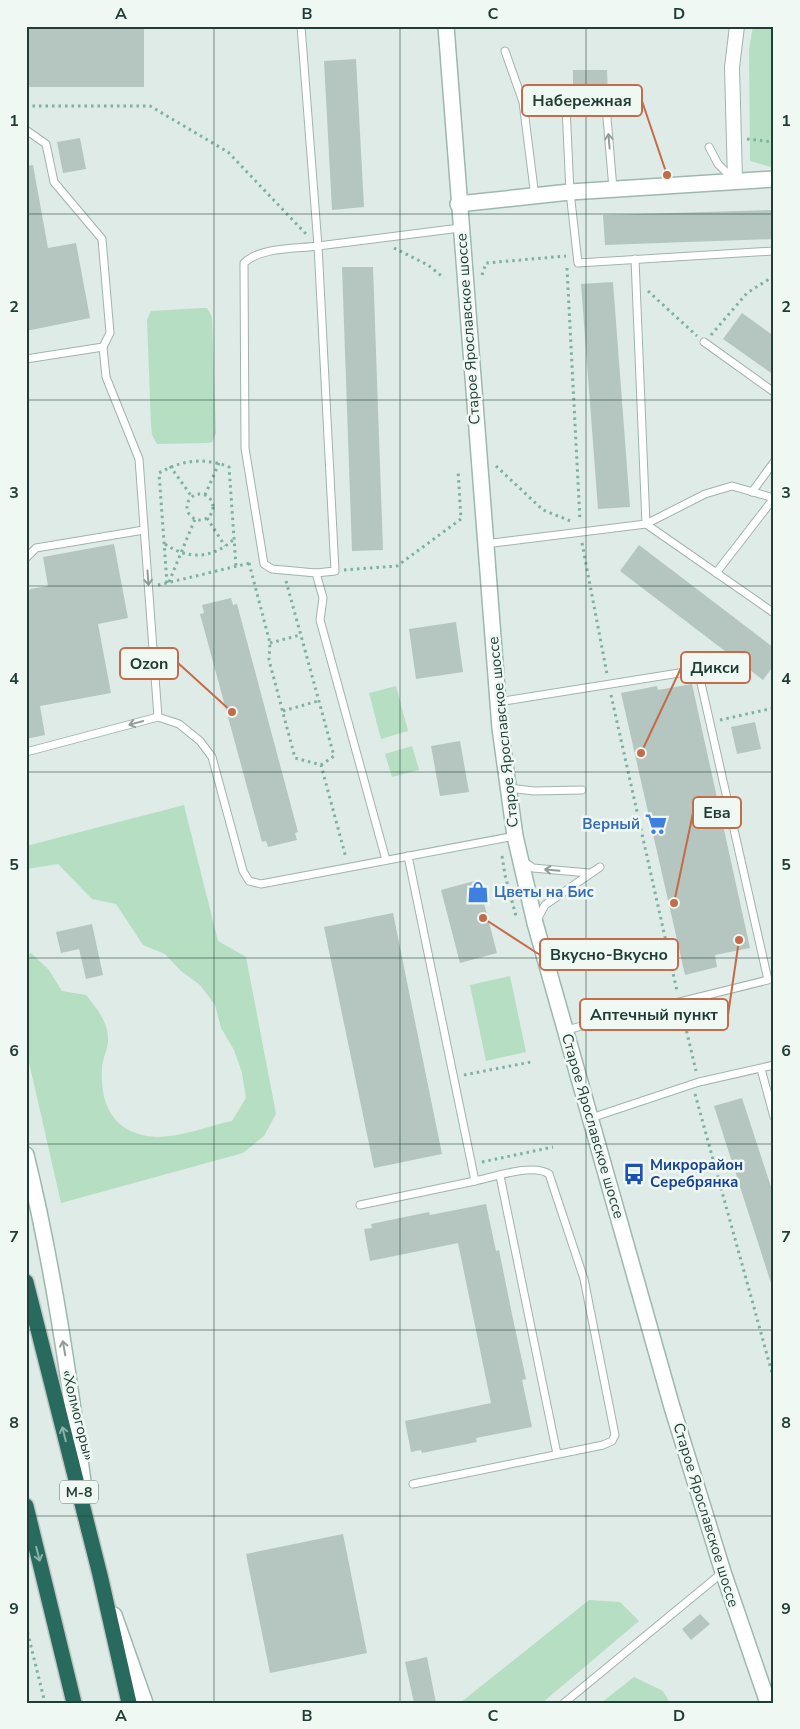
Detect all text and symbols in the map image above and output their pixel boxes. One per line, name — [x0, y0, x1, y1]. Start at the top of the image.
text: A — [115, 3, 127, 25]
text: B — [301, 3, 313, 25]
text: C — [488, 3, 499, 25]
text: D — [673, 3, 685, 25]
callout: Набережная — [522, 85, 642, 116]
text: Набережная — [532, 90, 632, 112]
text: 1 — [9, 110, 19, 132]
text: 1 — [781, 110, 791, 132]
one-way arrow — [605, 134, 614, 150]
street label: Старое Ярославское шоссе — [451, 233, 485, 425]
text: 2 — [9, 296, 19, 318]
text: 2 — [781, 296, 791, 318]
text: 3 — [9, 482, 19, 504]
text: 3 — [781, 482, 791, 504]
one-way arrow — [143, 570, 153, 586]
street label: Старое Ярославское шоссе — [483, 636, 523, 828]
callout: Ozon — [120, 648, 178, 679]
callout: Дикси — [681, 652, 750, 683]
text: Ozon — [130, 653, 168, 675]
text: Дикси — [691, 657, 739, 679]
text: 4 — [9, 668, 19, 690]
text: 4 — [781, 668, 791, 690]
one-way arrow — [128, 719, 144, 728]
callout: Ева — [693, 797, 741, 828]
text: Ева — [703, 802, 731, 824]
supermarket icon: Верный — [643, 811, 669, 837]
place label: Верный — [582, 814, 640, 834]
text: 5 — [9, 854, 19, 876]
text: 5 — [781, 854, 791, 876]
one-way arrow — [545, 865, 561, 875]
shop icon: Цветы на Бис — [465, 879, 491, 905]
place label: Цветы на Бис — [494, 882, 594, 902]
callout: Вкусно-Вкусно — [540, 939, 678, 970]
text: Вкусно-Вкусно — [550, 944, 668, 966]
callout: Аптечный пункт — [580, 999, 728, 1030]
text: Аптечный пункт — [590, 1004, 718, 1026]
street label: Старое Ярославское шоссе — [557, 1031, 629, 1221]
text: 6 — [9, 1040, 19, 1062]
text: 6 — [781, 1040, 791, 1062]
place label: Микрорайон Серебрянка — [650, 1155, 743, 1192]
bus stop icon: Микрорайон Серебрянка — [621, 1161, 647, 1187]
text: 7 — [9, 1226, 19, 1248]
text: 7 — [781, 1226, 791, 1248]
one-way arrow — [59, 1340, 69, 1356]
street label: «Холмогоры» — [57, 1367, 99, 1463]
text: 8 — [9, 1412, 19, 1434]
text: 8 — [781, 1412, 791, 1434]
street label: Старое Ярославское шоссе — [668, 1420, 744, 1610]
one-way arrow — [59, 1427, 68, 1443]
road number: М-8 — [60, 1480, 98, 1504]
one-way arrow — [34, 1545, 43, 1561]
text: 9 — [9, 1598, 19, 1620]
text: 9 — [781, 1598, 791, 1620]
text: A — [115, 1705, 127, 1727]
text: B — [301, 1705, 313, 1727]
text: C — [488, 1705, 499, 1727]
text: D — [673, 1705, 685, 1727]

